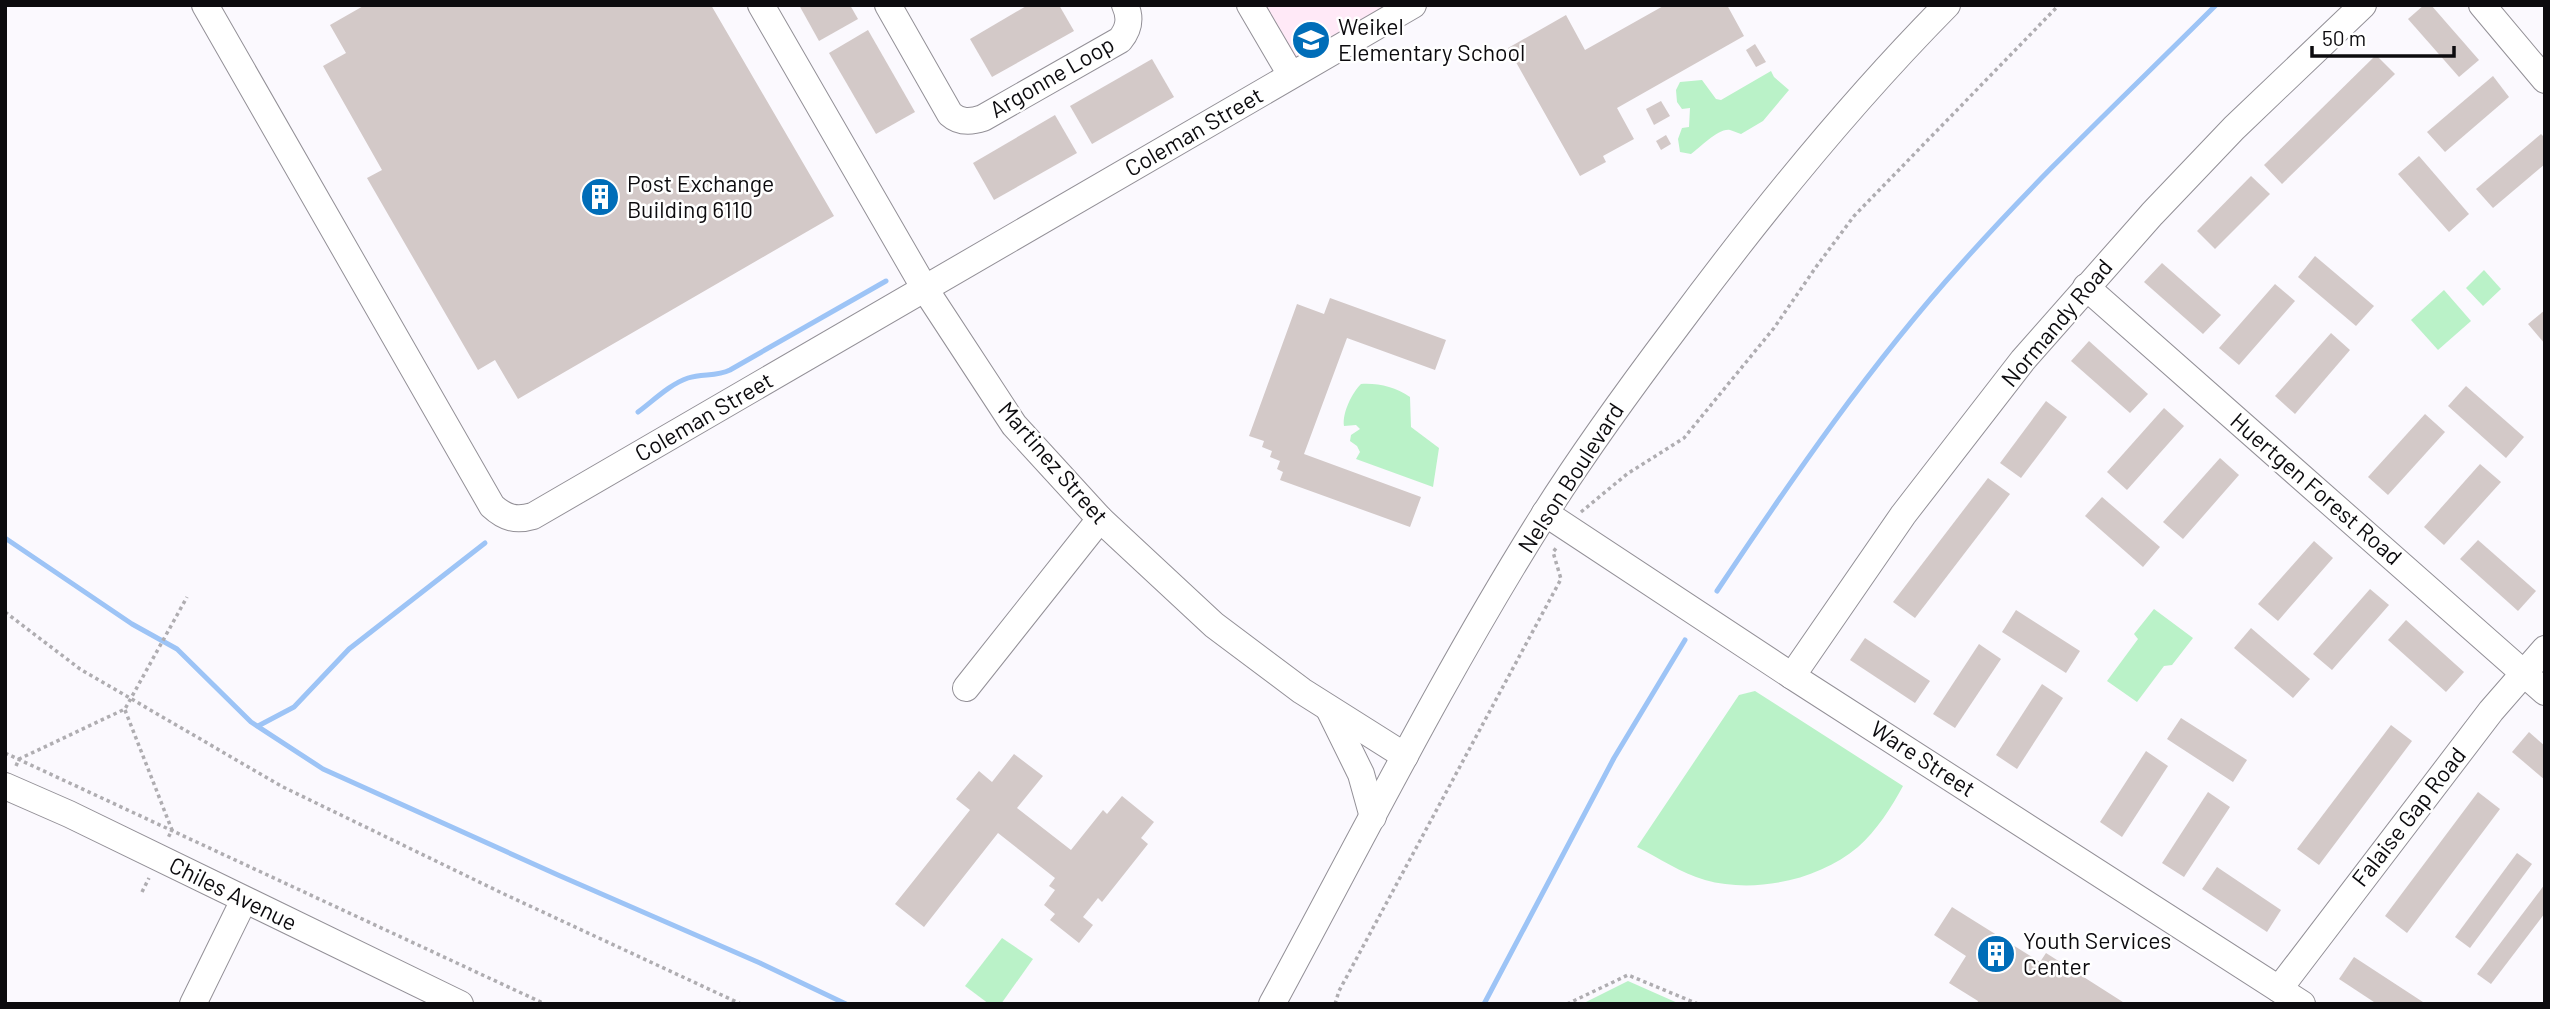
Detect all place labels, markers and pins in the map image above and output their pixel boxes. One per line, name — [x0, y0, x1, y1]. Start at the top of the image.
place label: Weikel Elementary School — [1338, 12, 1525, 66]
school or university icon: Weikel Elementary School — [1290, 19, 1332, 61]
place label: Post Exchange Building 6110 — [627, 169, 774, 223]
building icon: Post Exchange Building 6110 — [579, 176, 621, 218]
place label: Youth Services Center — [2023, 926, 2171, 980]
building icon: Youth Services Center — [1975, 933, 2017, 975]

